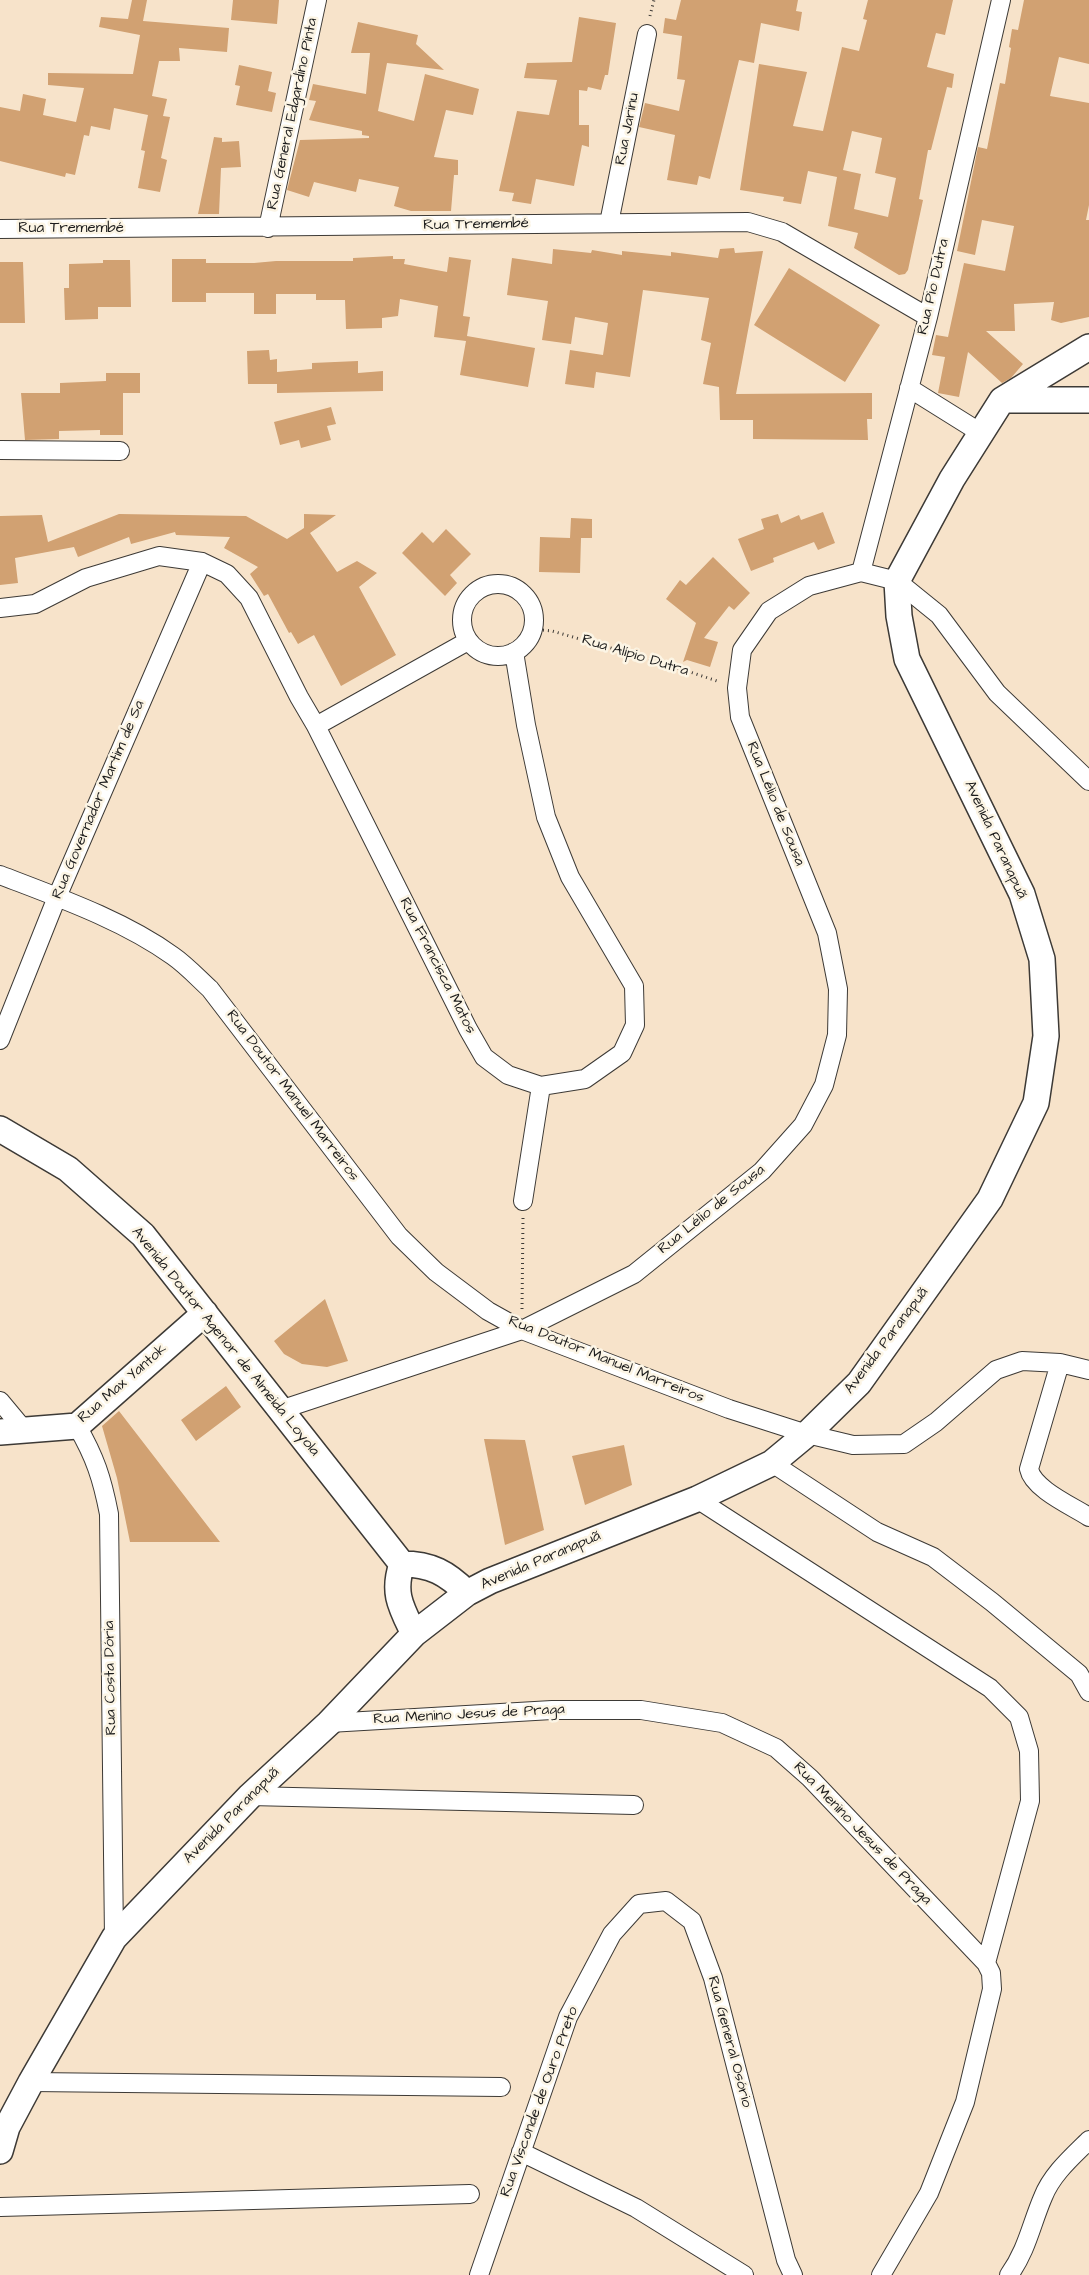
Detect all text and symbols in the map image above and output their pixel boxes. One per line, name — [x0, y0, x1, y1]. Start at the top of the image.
street label: Rua General Edgardino Pinta — [264, 17, 322, 211]
street label: Rua Jarinu — [612, 91, 644, 167]
street label: Rua Tremembé — [423, 215, 529, 235]
street label: Rua Tremembé — [18, 220, 124, 238]
street label: Rua Pio Dutra — [914, 237, 954, 337]
street label: Rua Alípio Dutra — [580, 631, 690, 681]
street label: Rua Governador Martim de Sa — [49, 698, 149, 902]
street label: Rua Lélio de Sousa — [742, 739, 808, 869]
street label: Avenida Paranapuã — [960, 778, 1030, 902]
street label: Rua Francisca Matos — [395, 895, 479, 1037]
street label: Rua Doutor Manuel Marreiros — [222, 1007, 362, 1185]
street label: Rua Lélio de Sousa — [655, 1161, 769, 1259]
street label: Avenida Doutor Agenor de Almeida Loyola — [127, 1224, 323, 1460]
street label: Avenida Paranapuã — [841, 1284, 933, 1398]
street label: Rua Doutor Manuel Marreiros — [506, 1312, 706, 1408]
street label: Rua Max Yantok — [75, 1340, 171, 1428]
street label: Avenida Paranapuã — [478, 1528, 604, 1594]
street label: Rua Costa Dória — [101, 1621, 121, 1735]
street label: Rua Menino Jesus de Praga — [373, 1701, 565, 1729]
street label: Rua Menino Jesus de Praga — [789, 1759, 935, 1909]
street label: Avenida Paranapuã — [180, 1764, 284, 1868]
street label: Rua General Osório — [703, 1974, 755, 2110]
street label: Rua Visconde de Ouro Preto — [497, 2004, 583, 2200]

